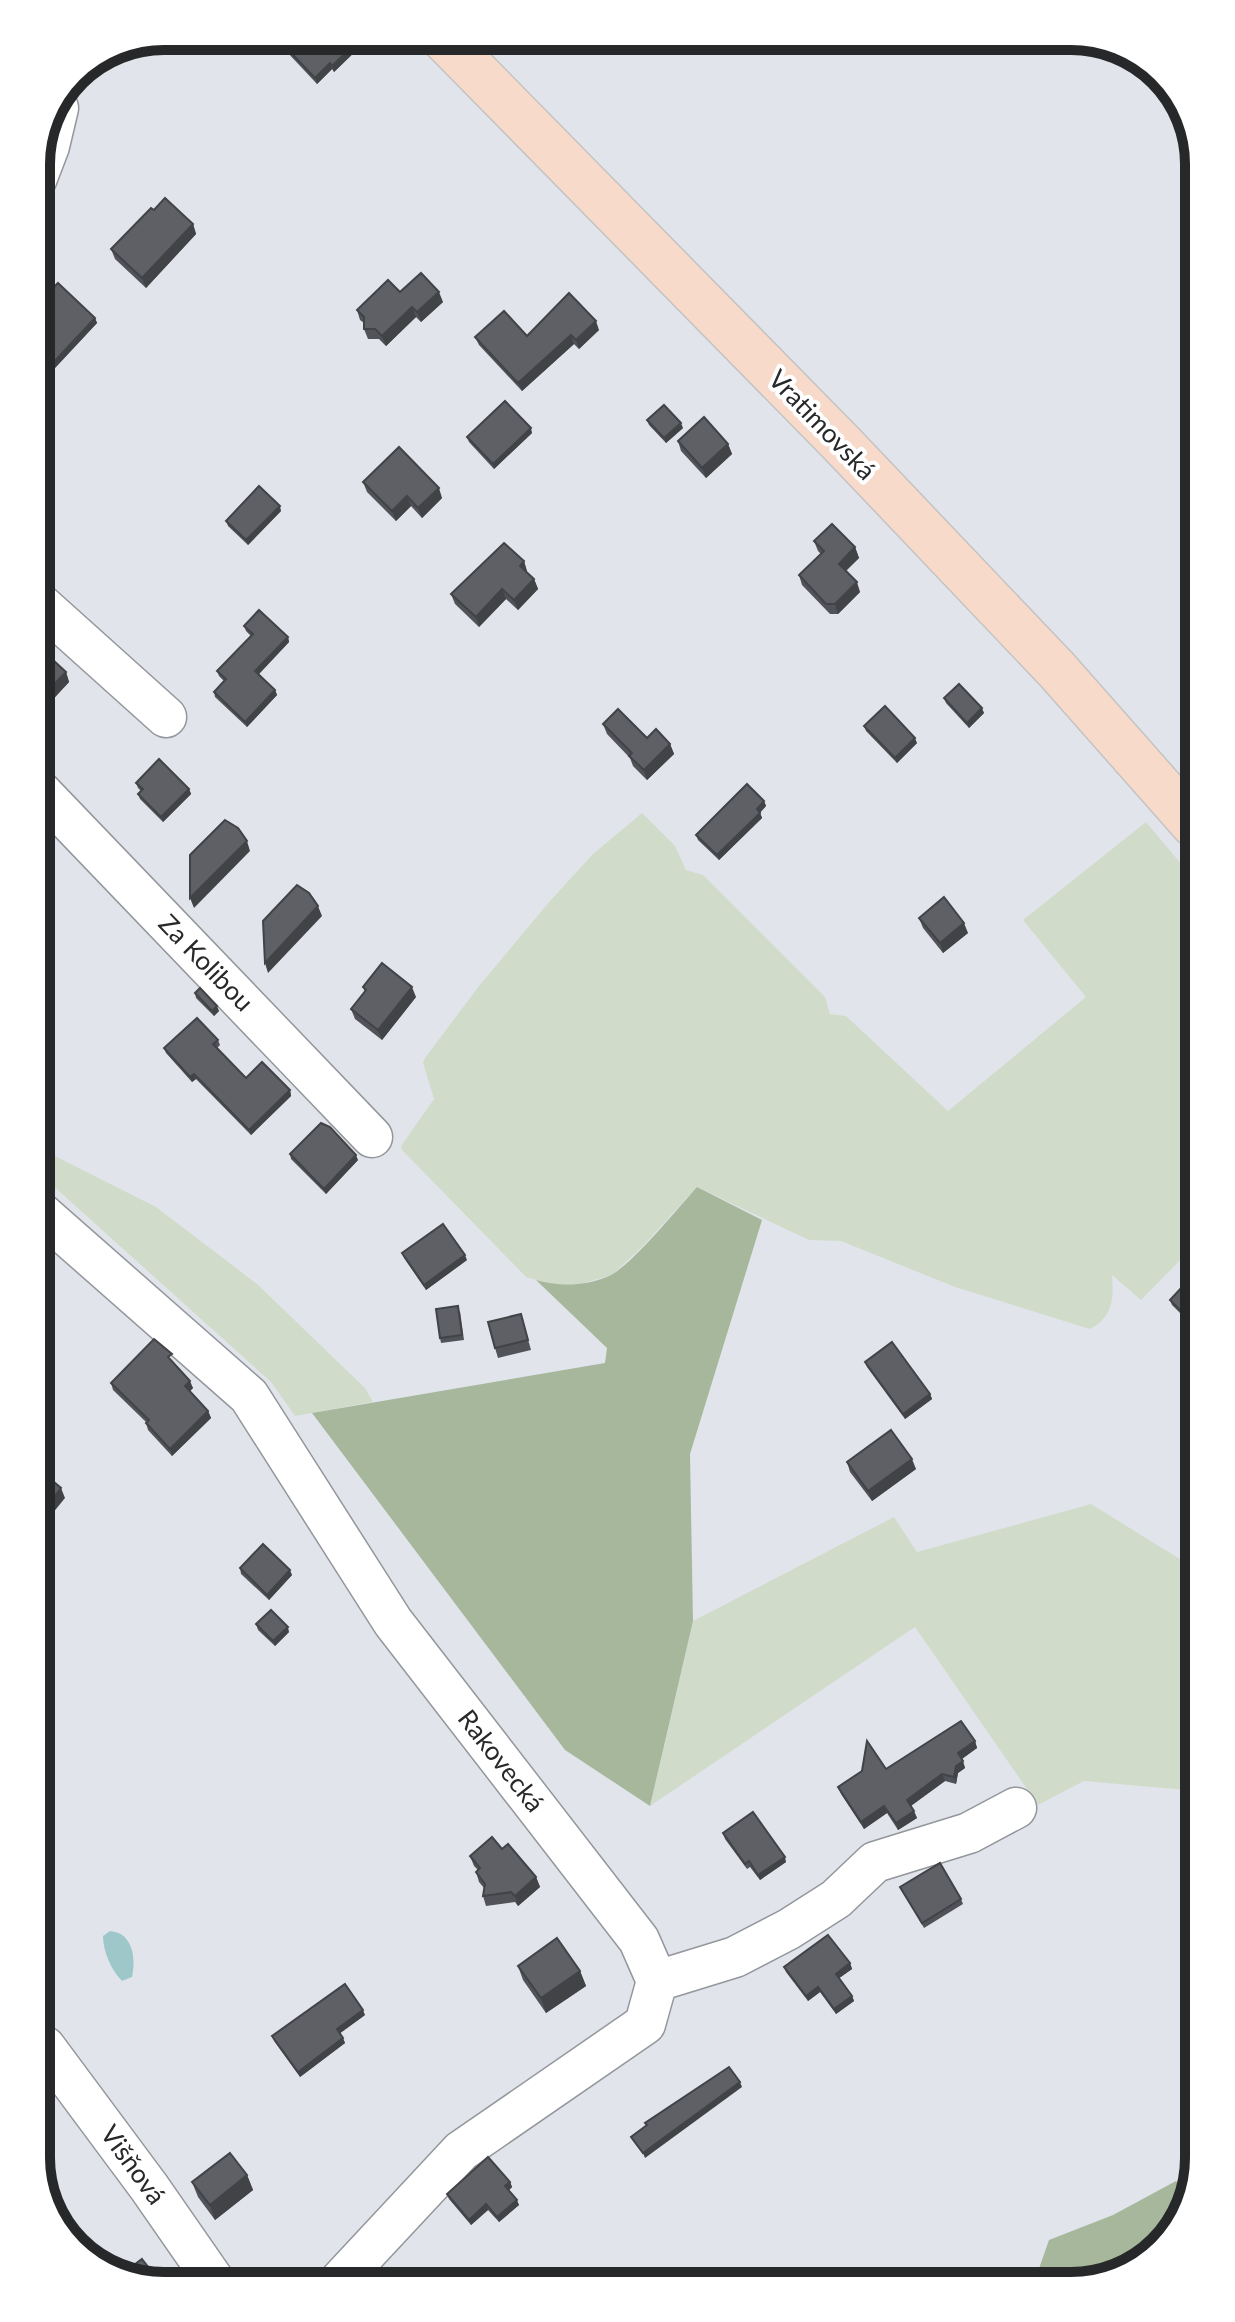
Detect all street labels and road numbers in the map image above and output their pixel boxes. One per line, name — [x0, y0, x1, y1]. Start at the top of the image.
street label: Vratimovská — [762, 363, 883, 486]
street label: Za Kolibou — [153, 907, 261, 1017]
street label: Rakovecká — [452, 1703, 552, 1818]
street label: Višňová — [94, 2119, 173, 2210]

